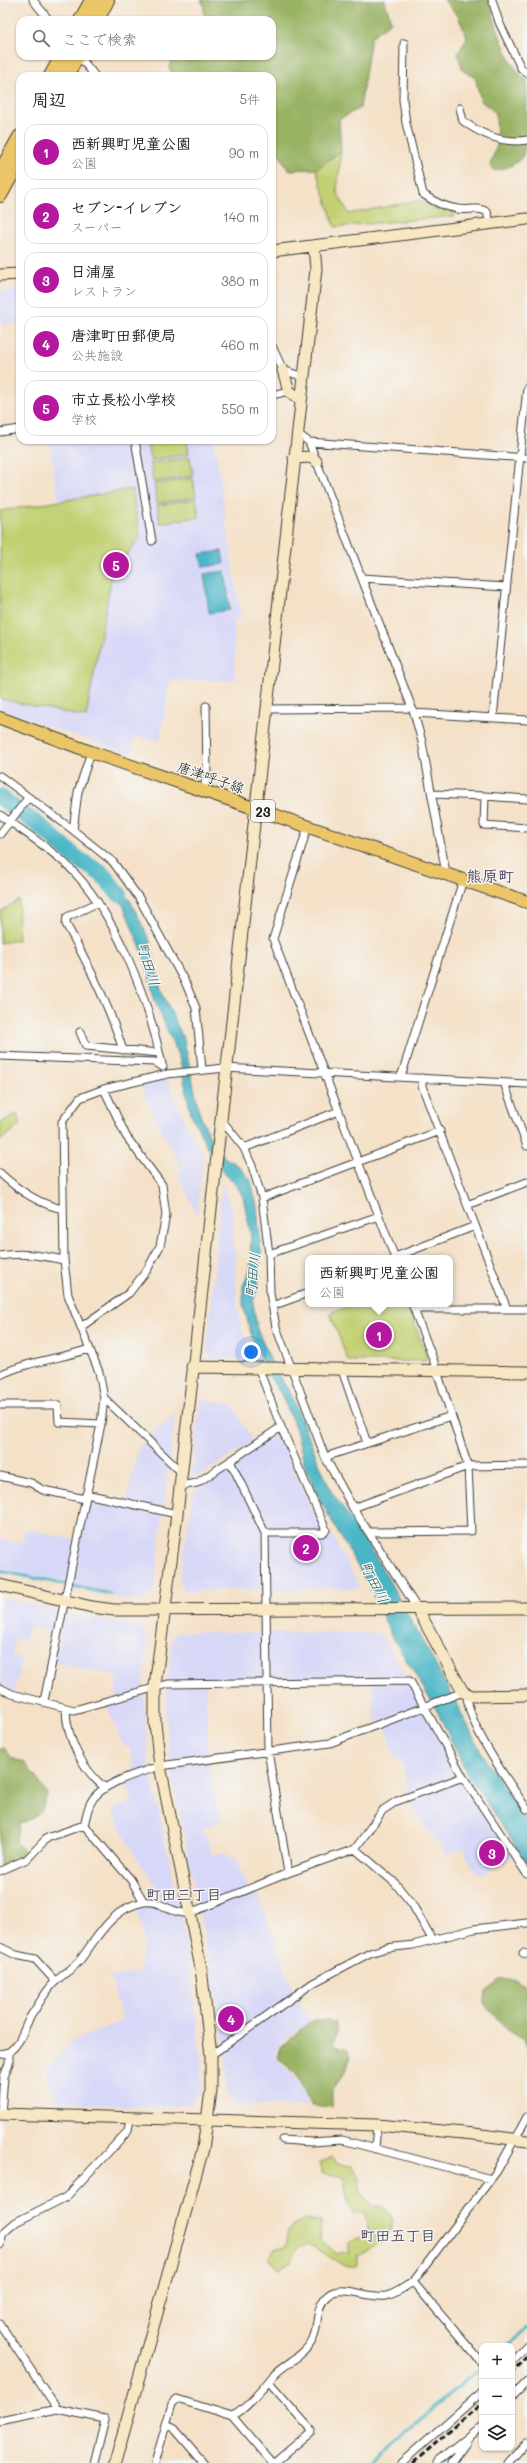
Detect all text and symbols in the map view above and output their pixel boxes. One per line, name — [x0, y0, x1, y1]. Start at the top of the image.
search box — [16, 16, 276, 60]
icon: search — [30, 27, 52, 49]
text: ここで検索 — [62, 29, 137, 49]
text: 周辺 — [32, 88, 66, 110]
text: 5件 — [239, 90, 260, 107]
text: 西新興町児童公園 — [71, 133, 191, 153]
text: 1 — [43, 144, 49, 161]
text: 90 m — [229, 144, 259, 161]
text: 公園 — [71, 154, 97, 171]
text: セブン-イレブン — [71, 197, 182, 217]
text: 2 — [42, 208, 50, 225]
text: 140 m — [223, 208, 259, 225]
text: スーパー — [71, 218, 122, 235]
text: 日浦屋 — [71, 261, 116, 281]
text: 3 — [42, 272, 50, 289]
text: 380 m — [221, 272, 259, 289]
text: レストラン — [71, 282, 137, 299]
text: 唐津町田郵便局 — [71, 325, 176, 345]
text: 4 — [42, 336, 50, 353]
text: 460 m — [221, 336, 259, 353]
text: 公共施設 — [71, 346, 123, 363]
text: 市立長松小学校 — [71, 389, 176, 409]
text: 5 — [42, 400, 50, 417]
text: 550 m — [221, 400, 259, 417]
text: 学校 — [71, 410, 97, 427]
pin: 5 — [103, 550, 129, 580]
street label: 唐津呼子線 — [175, 757, 247, 797]
road number: 23 — [251, 800, 275, 822]
district label: 熊原町 — [466, 865, 514, 886]
water label: 町田川 — [133, 940, 165, 988]
water label: 町田川 — [240, 1252, 264, 1298]
popup — [305, 1255, 453, 1307]
text: 西新興町児童公園 — [319, 1262, 439, 1282]
text: 公園 — [319, 1283, 345, 1300]
pin: 1 — [366, 1320, 392, 1350]
your location — [241, 1342, 261, 1362]
pin: 2 — [293, 1533, 319, 1563]
water label: 町田川 — [356, 1557, 394, 1607]
pin: 3 — [479, 1838, 505, 1868]
district label: 町田三丁目 — [146, 1884, 222, 1904]
pin: 4 — [218, 2004, 244, 2034]
district label: 町田五丁目 — [360, 2225, 436, 2245]
map controls — [479, 2343, 515, 2451]
button: + — [479, 2343, 515, 2379]
button: − — [479, 2379, 515, 2415]
button: layers — [479, 2415, 515, 2451]

